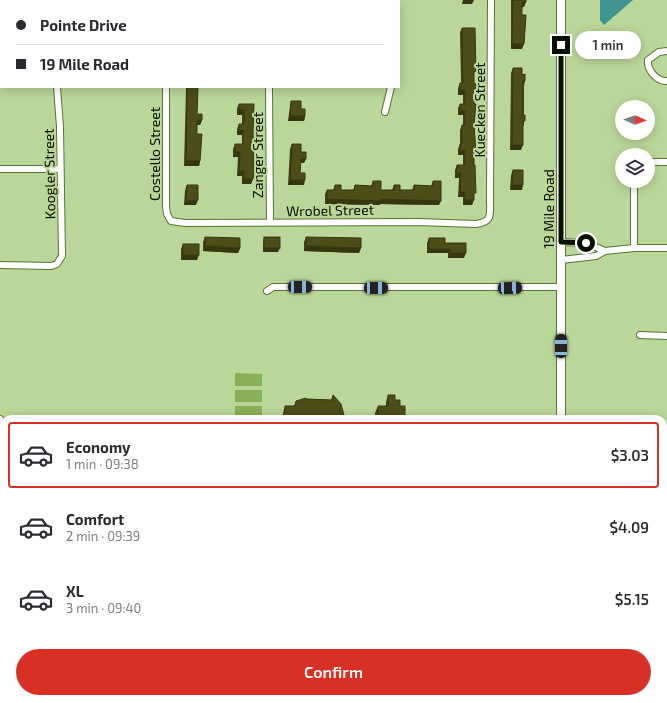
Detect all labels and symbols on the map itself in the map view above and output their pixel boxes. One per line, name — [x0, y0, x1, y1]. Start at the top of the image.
callout: 1 min — [575, 31, 641, 59]
route end — [552, 36, 570, 54]
street label: Kuecken Street — [471, 62, 488, 158]
north arrow — [615, 100, 655, 140]
street label: Costello Street — [146, 107, 163, 201]
street label: Zanger Street — [249, 112, 266, 198]
street label: Koogler Street — [40, 128, 58, 220]
street label: 19 Mile Road — [540, 169, 557, 249]
street label: Wrobel Street — [286, 201, 374, 219]
route start — [577, 234, 595, 252]
car — [288, 281, 312, 293]
car — [364, 282, 388, 294]
car — [498, 282, 522, 294]
car — [555, 334, 567, 358]

